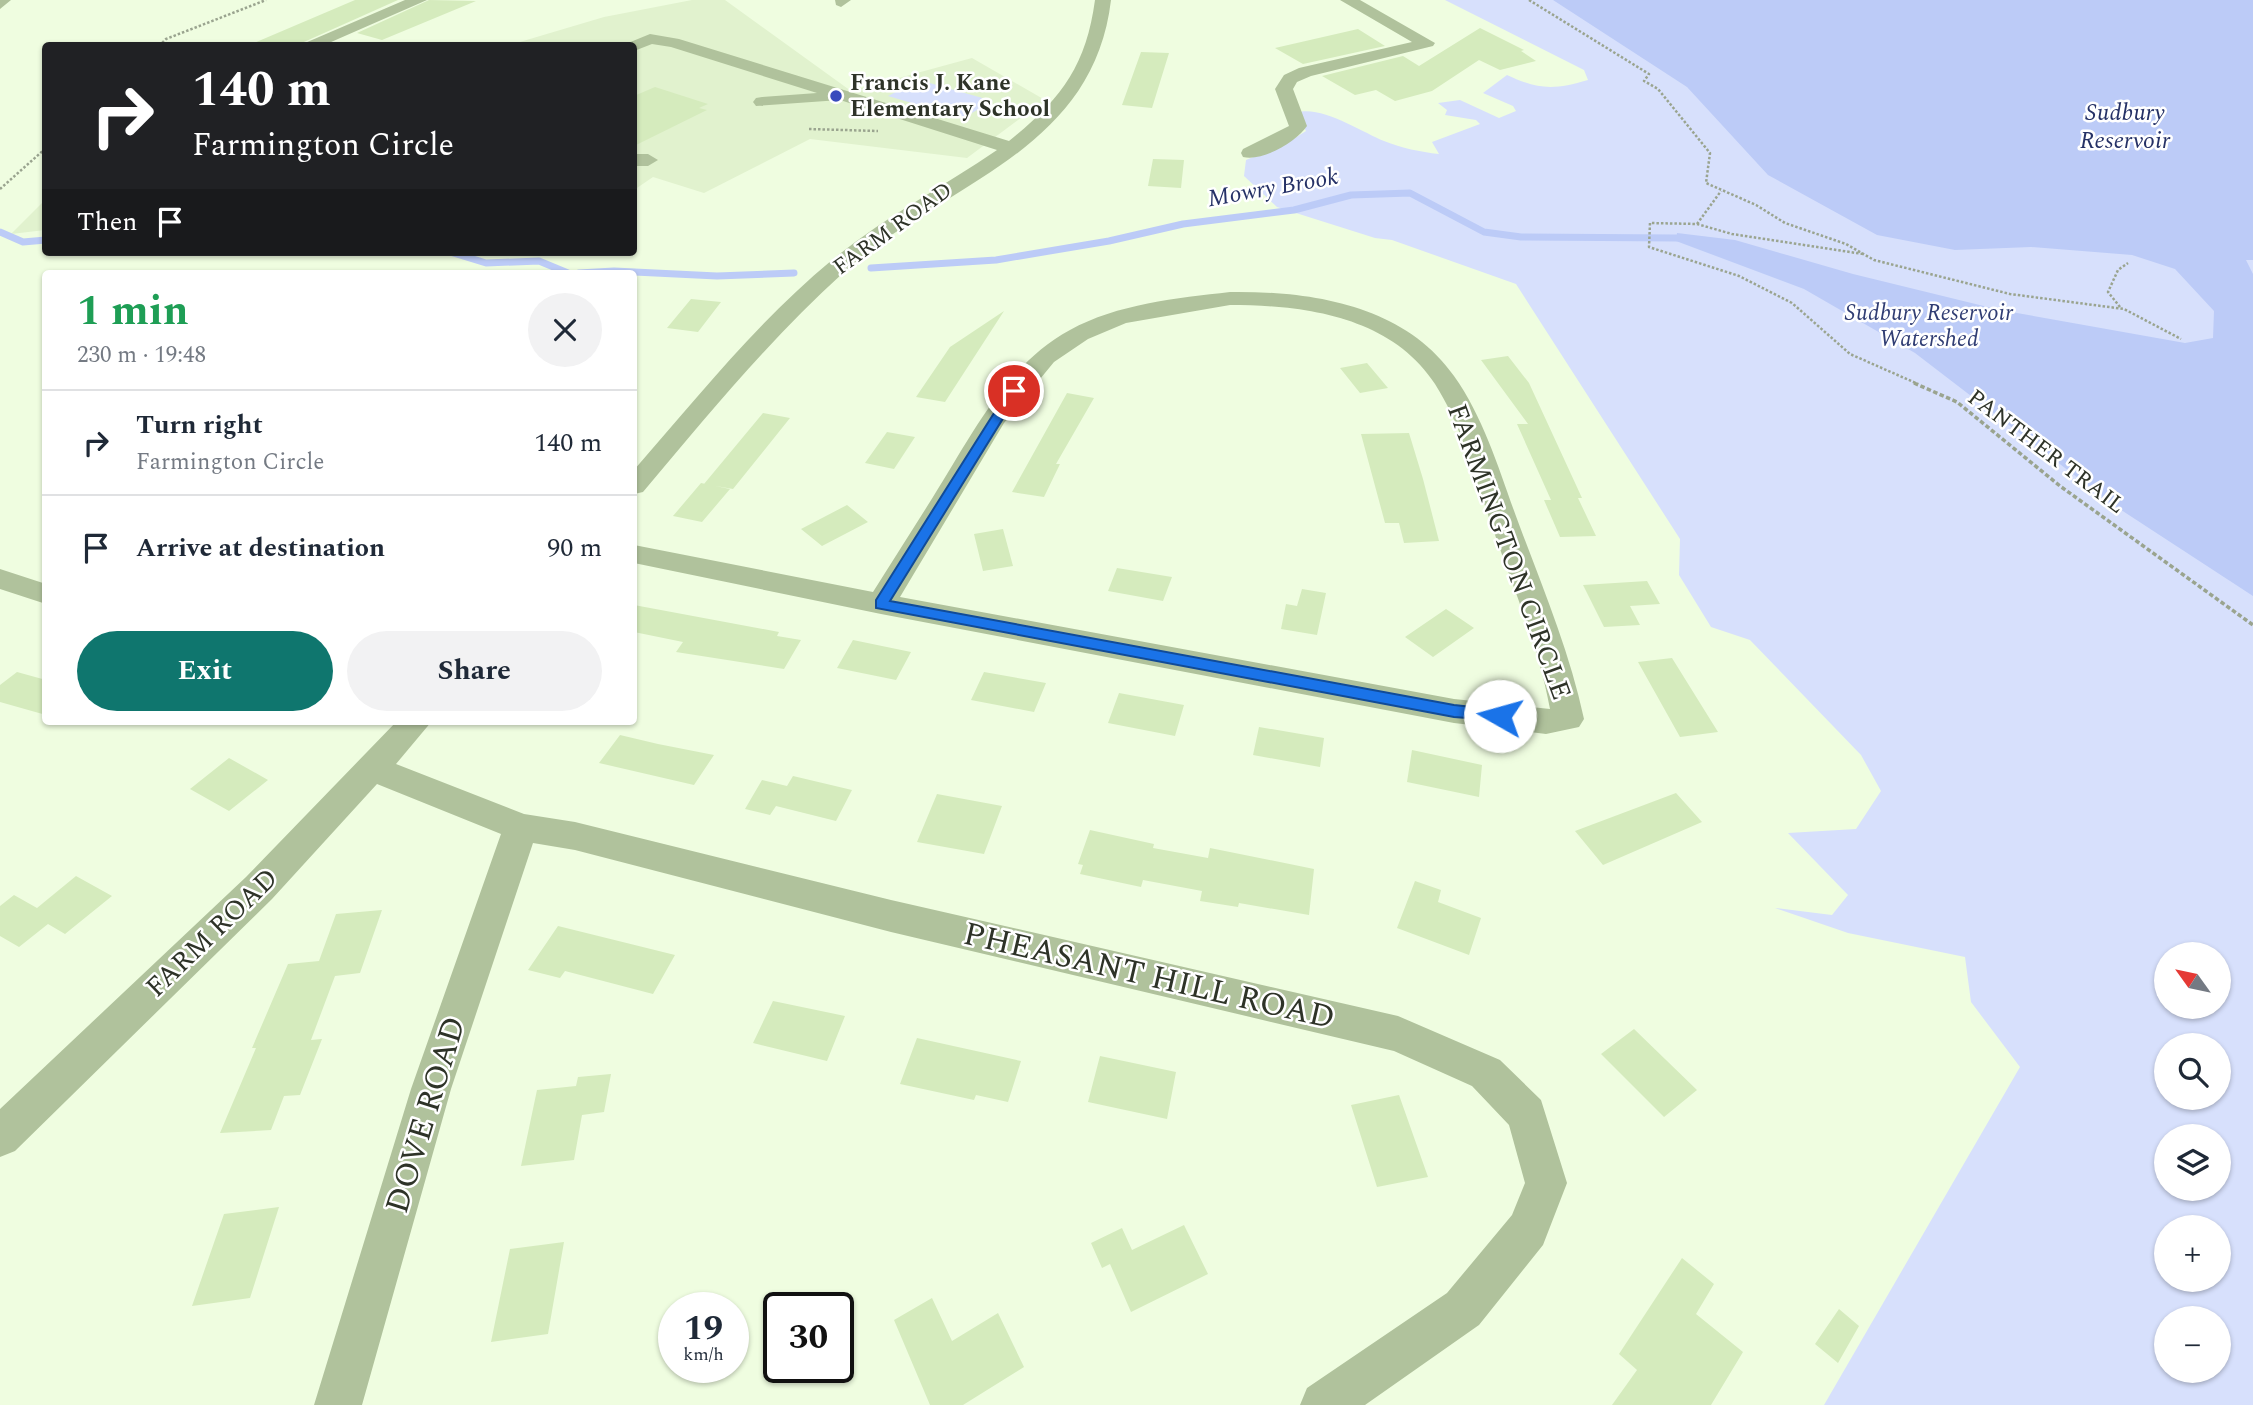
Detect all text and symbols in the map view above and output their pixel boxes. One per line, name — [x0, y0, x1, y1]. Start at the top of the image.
text: 140 m — [192, 53, 331, 128]
place label: Francis J. Kane Elementary School — [850, 66, 1050, 127]
icon: right — [77, 70, 168, 161]
marker: Francis J. Kane Elementary School — [828, 88, 844, 104]
water label: Sudbury Reservoir — [2080, 95, 2171, 159]
text: Farmington Circle — [192, 121, 454, 170]
water label: Mowry Brook — [1205, 159, 1341, 217]
street label: FARM ROAD — [826, 174, 960, 284]
text: Then — [77, 202, 137, 242]
icon: arrive — [151, 203, 189, 241]
text: 1 min — [77, 280, 189, 343]
button: close — [528, 293, 602, 367]
park label: Sudbury Reservoir Watershed — [1845, 296, 2014, 357]
text: 230 m · 19:48 — [77, 338, 206, 373]
pin — [984, 361, 1044, 421]
icon: arrive — [995, 372, 1033, 410]
street label: PANTHER TRAIL — [1960, 381, 2132, 523]
street label: FARMINGTON CIRCLE — [1435, 398, 1583, 706]
text: Turn right — [136, 405, 263, 445]
text: 140 m — [534, 423, 602, 463]
icon: right — [77, 424, 115, 462]
text: Farmington Circle — [136, 445, 324, 480]
text: Arrive at destination — [136, 528, 385, 568]
text: 90 m — [547, 528, 602, 568]
icon: arrive — [77, 529, 115, 567]
button: Exit — [77, 631, 333, 711]
button: Share — [347, 631, 602, 711]
position arrow — [1463, 679, 1537, 753]
street label: FARM ROAD — [136, 858, 288, 1008]
street label: PHEASANT HILL ROAD — [958, 909, 1340, 1043]
north arrow — [2154, 942, 2231, 1018]
map controls — [2154, 942, 2231, 1383]
street label: DOVE ROAD — [372, 1010, 480, 1220]
button: search — [2154, 1033, 2231, 1110]
button: layers — [2154, 1124, 2231, 1201]
button: + — [2154, 1215, 2231, 1292]
speed limit sign: 30 — [763, 1292, 854, 1383]
text: 19 — [684, 1302, 723, 1355]
button: − — [2154, 1306, 2231, 1383]
text: km/h — [683, 1341, 724, 1368]

